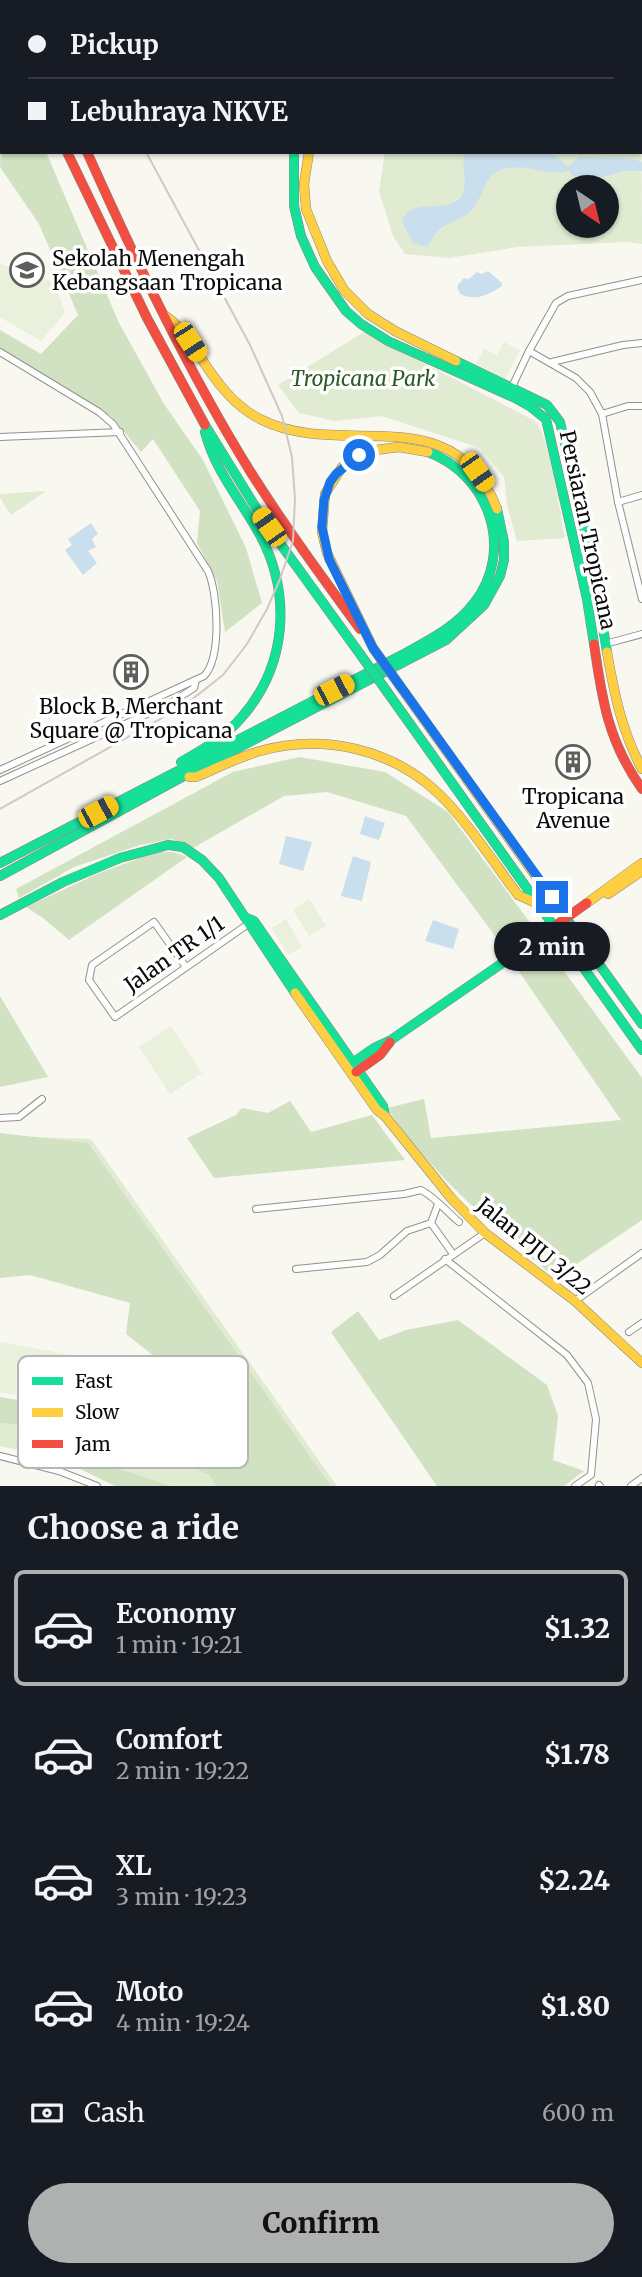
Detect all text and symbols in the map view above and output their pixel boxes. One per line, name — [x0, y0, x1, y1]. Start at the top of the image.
text: Pickup — [70, 28, 159, 61]
text: Lebuhraya NKVE — [70, 95, 288, 128]
north arrow — [556, 175, 620, 238]
map controls — [556, 175, 619, 238]
place label: Sekolah Menengah Kebangsaan Tropicana — [52, 245, 282, 296]
school or university icon: Sekolah Menengah Kebangsaan Tropicana — [8, 251, 46, 289]
car — [170, 319, 211, 365]
park label: Tropicana Park — [290, 365, 436, 392]
street label: Persiaran Tropicana — [554, 428, 622, 632]
route start — [343, 439, 375, 471]
car — [457, 449, 498, 495]
car — [249, 504, 290, 550]
building icon: Block B, Merchant Square @ Tropicana — [112, 653, 150, 691]
car — [311, 671, 358, 709]
place label: Block B, Merchant Square @ Tropicana — [29, 693, 233, 744]
building icon: Tropicana Avenue — [554, 743, 592, 781]
place label: Tropicana Avenue — [522, 783, 624, 834]
car — [75, 793, 122, 831]
route end — [536, 881, 568, 913]
street label: Jalan TR 1/1 — [118, 910, 229, 999]
callout: 2 min — [494, 922, 610, 970]
text: 2 min — [519, 932, 585, 961]
street label: Jalan PJU 3/22 — [470, 1191, 597, 1301]
legend — [18, 1356, 248, 1468]
text: Fast — [75, 1369, 113, 1393]
text: Slow — [75, 1400, 120, 1424]
text: Jam — [74, 1432, 111, 1456]
text: Choose a ride — [28, 1508, 239, 1548]
icon: car — [32, 1597, 95, 1660]
text: Economy — [116, 1597, 236, 1630]
text: $1.32 — [544, 1612, 610, 1645]
text: 1 min · 19:21 — [116, 1630, 242, 1659]
icon: car — [32, 1723, 95, 1786]
text: Comfort — [116, 1723, 222, 1756]
text: $1.78 — [544, 1738, 610, 1771]
text: 2 min · 19:22 — [116, 1756, 249, 1785]
icon: car — [32, 1849, 95, 1912]
text: XL — [116, 1849, 152, 1882]
text: $2.24 — [538, 1864, 610, 1897]
text: 3 min · 19:23 — [116, 1882, 248, 1911]
icon: car — [32, 1975, 95, 2038]
text: Moto — [116, 1975, 183, 2008]
text: $1.80 — [540, 1990, 610, 2023]
text: 4 min · 19:24 — [116, 2008, 250, 2037]
icon: cash — [28, 2094, 66, 2132]
text: Cash — [84, 2096, 145, 2129]
text: 600 m — [542, 2098, 614, 2127]
button: Confirm — [28, 2183, 614, 2263]

